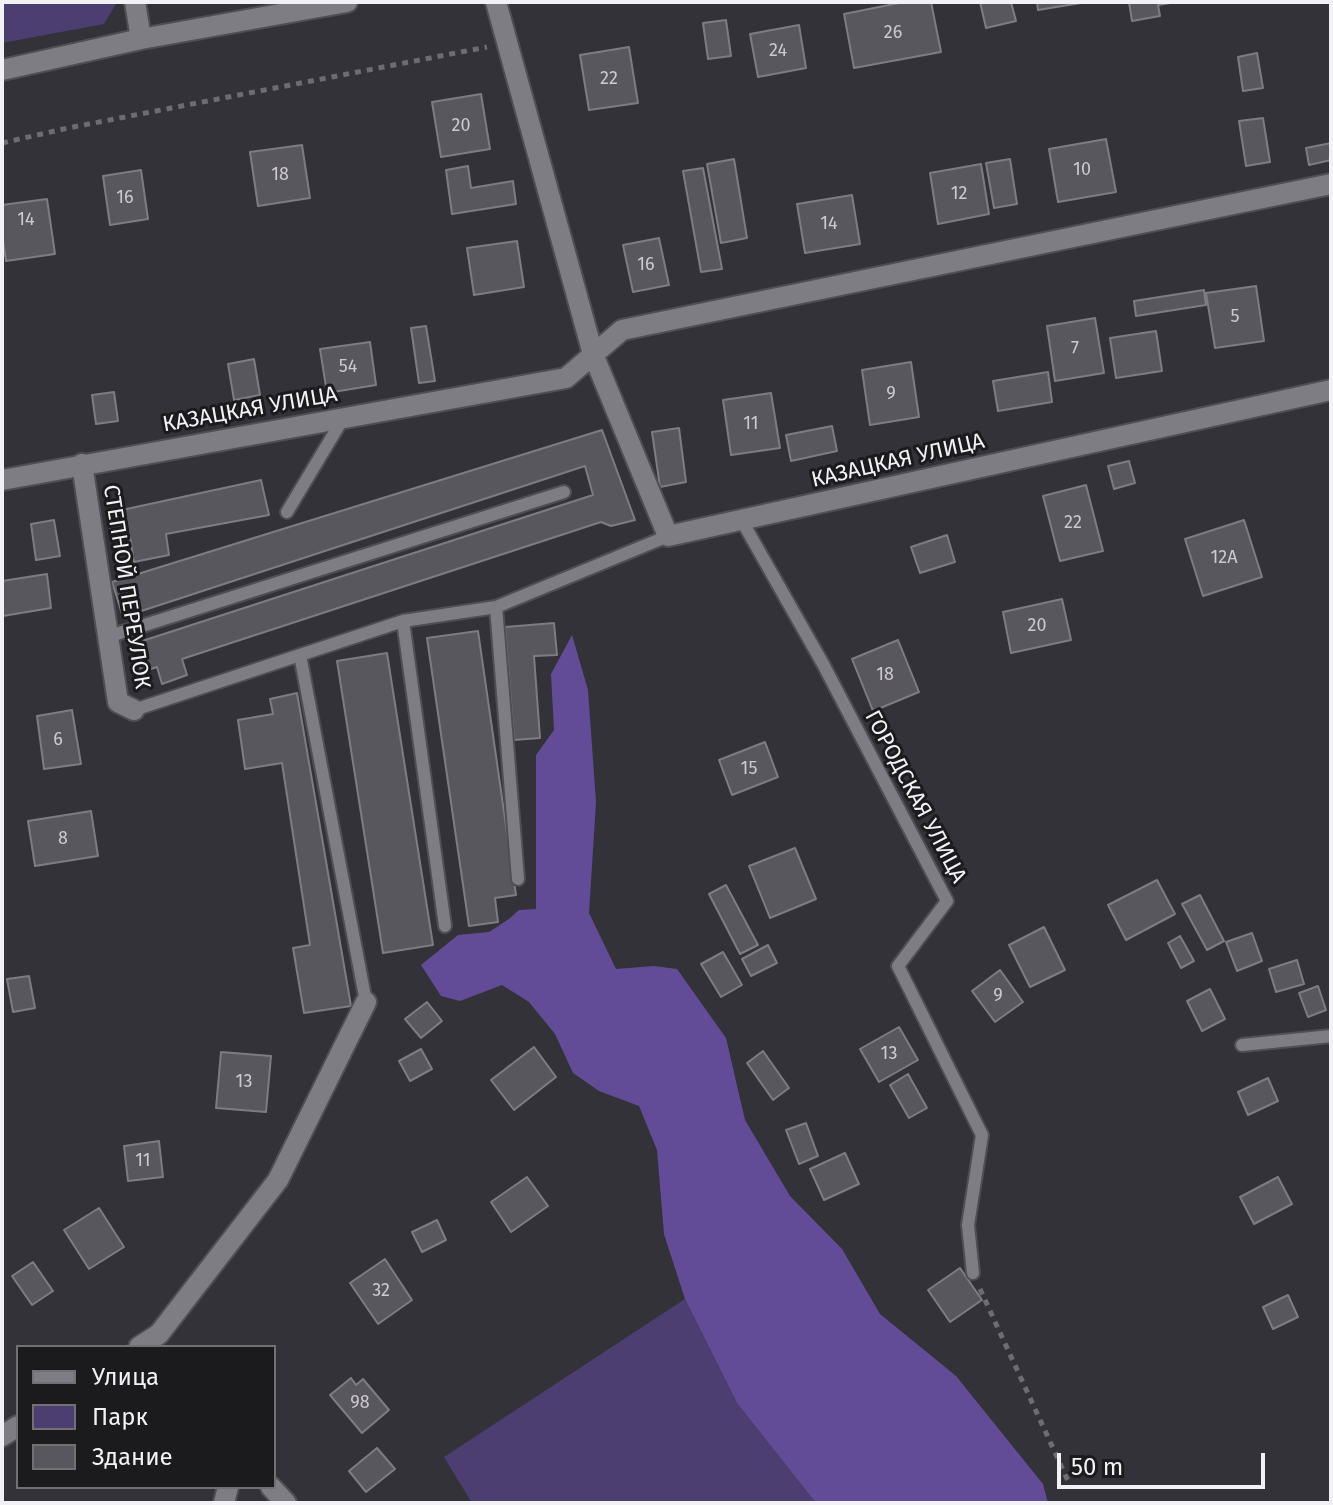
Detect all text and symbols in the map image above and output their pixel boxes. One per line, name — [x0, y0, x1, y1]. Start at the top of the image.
house number: 26 — [884, 22, 902, 44]
house number: 24 — [769, 40, 787, 62]
house number: 22 — [600, 68, 618, 90]
house number: 20 — [452, 115, 470, 137]
house number: 10 — [1073, 159, 1091, 181]
house number: 18 — [271, 164, 289, 186]
house number: 12 — [951, 183, 967, 205]
house number: 16 — [116, 187, 134, 209]
house number: 14 — [17, 209, 35, 231]
house number: 14 — [820, 213, 838, 235]
house number: 16 — [637, 254, 655, 276]
house number: 5 — [1230, 306, 1240, 328]
house number: 7 — [1071, 338, 1079, 360]
house number: 54 — [339, 356, 357, 378]
street label: КАЗАЦКАЯ УЛИЦА — [161, 382, 339, 438]
house number: 9 — [886, 383, 896, 405]
house number: 11 — [743, 413, 759, 435]
street label: КАЗАЦКАЯ УЛИЦА — [809, 428, 987, 494]
street label: СТЕПНОЙ ПЕРЕУЛОК — [97, 483, 155, 691]
house number: 22 — [1064, 512, 1082, 534]
house number: 12А — [1210, 547, 1238, 569]
house number: 20 — [1028, 615, 1046, 637]
house number: 18 — [876, 664, 894, 686]
street label: ГОРОДСКАЯ УЛИЦА — [858, 706, 972, 888]
house number: 6 — [53, 729, 63, 751]
house number: 15 — [741, 758, 757, 780]
house number: 8 — [58, 828, 68, 850]
house number: 9 — [993, 985, 1003, 1007]
house number: 13 — [881, 1043, 897, 1065]
house number: 13 — [236, 1071, 252, 1093]
house number: 11 — [135, 1150, 151, 1172]
house number: 32 — [372, 1280, 390, 1302]
legend — [16, 1345, 276, 1489]
text: Улица — [92, 1363, 159, 1391]
house number: 98 — [350, 1392, 370, 1414]
text: Парк — [92, 1403, 148, 1431]
scale bar — [1061, 1437, 1269, 1487]
text: Здание — [92, 1443, 173, 1471]
text: 50 m — [1071, 1453, 1123, 1481]

